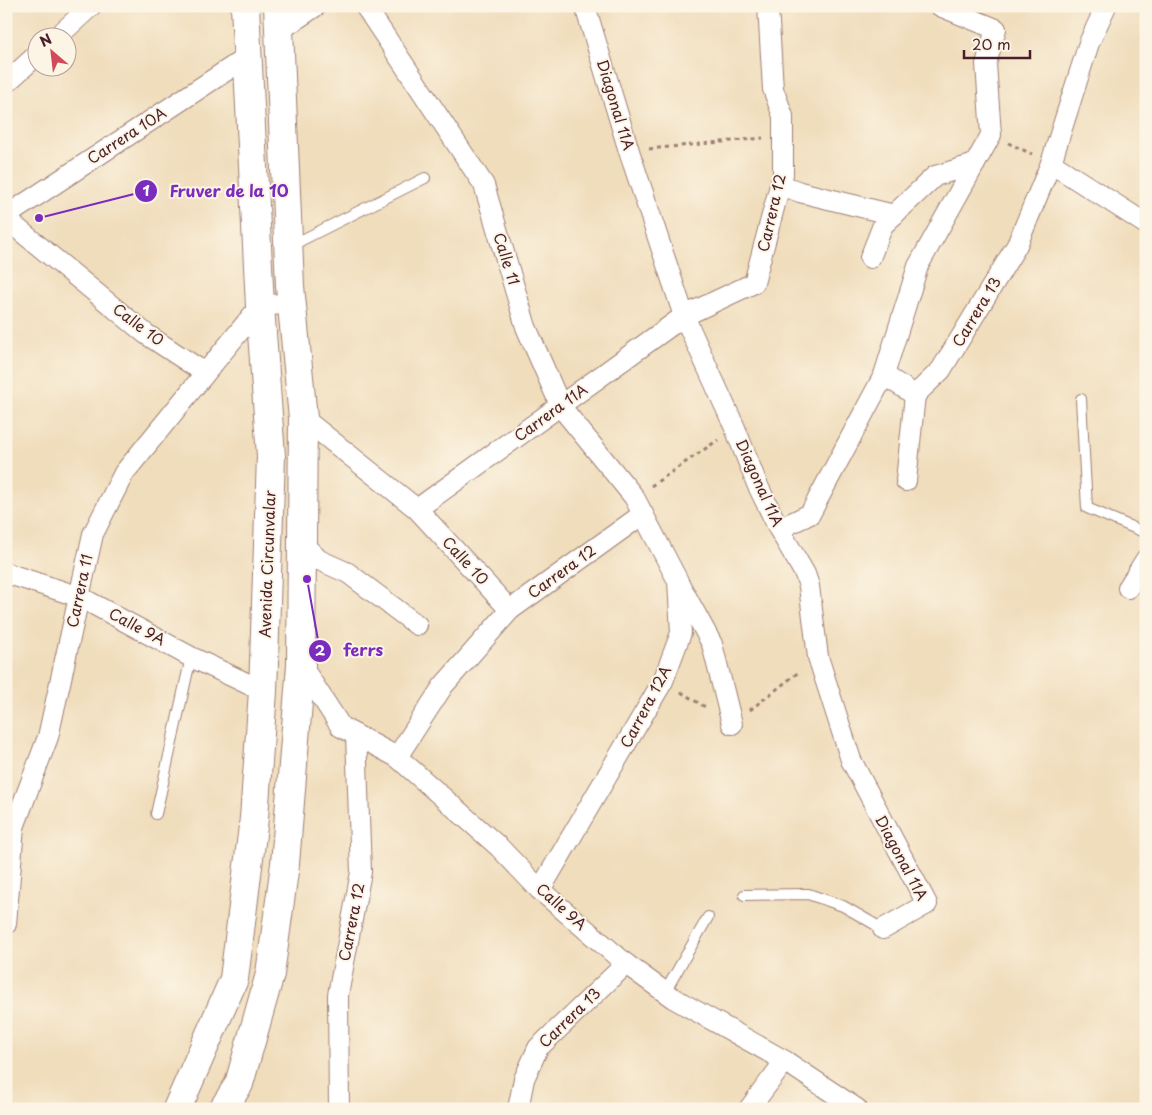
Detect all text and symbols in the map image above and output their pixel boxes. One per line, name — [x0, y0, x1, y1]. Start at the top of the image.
north arrow — [28, 28, 78, 78]
text: N — [36, 28, 55, 52]
scale bar — [964, 28, 1031, 60]
text: 20 m — [972, 32, 1011, 55]
street label: Diagonal 11A — [592, 56, 641, 153]
street label: Carrera 10A — [82, 101, 170, 169]
street label: Carrera 12 — [750, 171, 791, 254]
callout: Fruver de la 10 — [133, 176, 299, 207]
text: 1 — [142, 178, 150, 201]
text: Fruver de la 10 — [169, 178, 289, 202]
street label: Calle 11 — [489, 229, 526, 288]
street label: Carrera 13 — [946, 272, 1006, 351]
street label: Calle 10 — [108, 297, 169, 351]
street label: Carrera 11A — [509, 377, 592, 446]
street label: Diagonal 11A — [731, 435, 790, 530]
street label: Avenida Circunvalar — [252, 490, 281, 638]
street label: Calle 10 — [438, 531, 495, 589]
street label: Carrera 12 — [522, 538, 600, 603]
street label: Carrera 11 — [60, 552, 98, 629]
street label: Calle 9A — [105, 601, 170, 650]
callout: ferrs — [308, 635, 393, 666]
text: ferrs — [343, 637, 383, 661]
text: 2 — [315, 638, 326, 661]
street label: Carrera 12A — [613, 661, 676, 752]
street label: Diagonal 11A — [870, 810, 935, 904]
street label: Calle 9A — [532, 877, 592, 935]
street label: Carrera 12 — [332, 881, 369, 963]
street label: Carrera 13 — [533, 981, 605, 1052]

